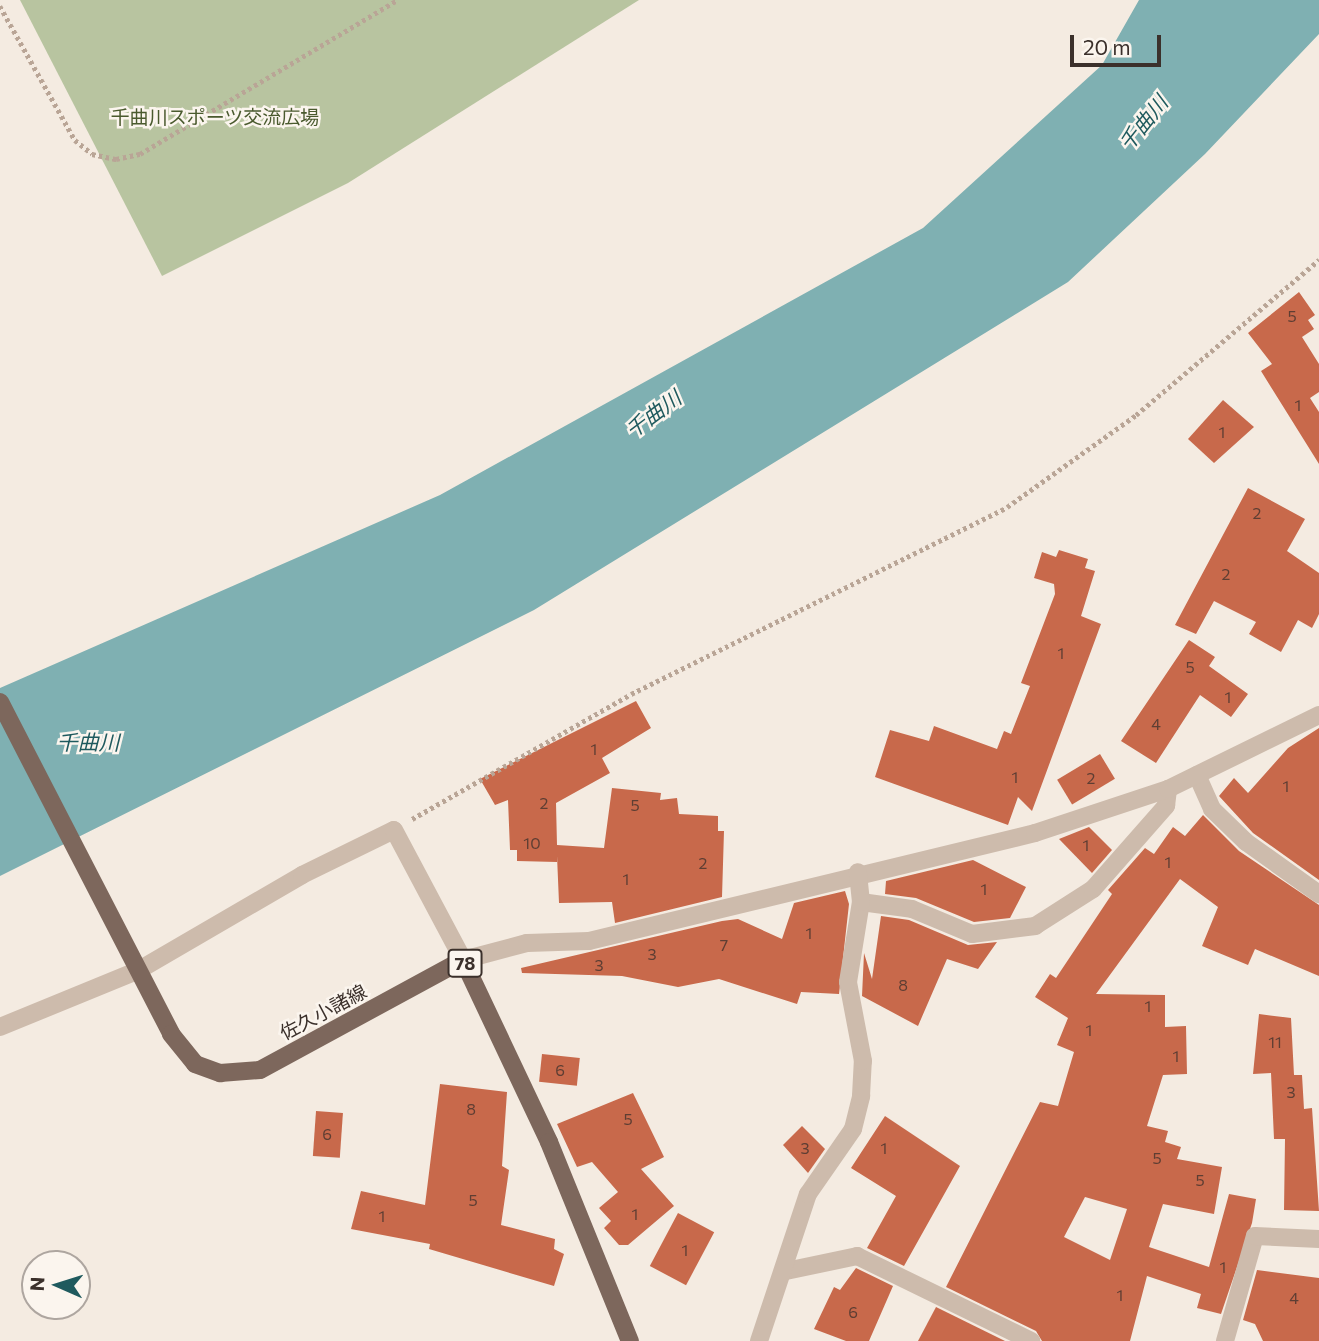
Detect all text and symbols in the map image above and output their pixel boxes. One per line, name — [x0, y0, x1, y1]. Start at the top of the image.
scale bar — [1074, 21, 1165, 65]
text: 20 m — [1083, 34, 1131, 59]
water label: 千曲川 — [1113, 91, 1173, 155]
park label: 千曲川スポーツ交流広場 — [111, 106, 319, 128]
house number: 5 — [1287, 306, 1297, 326]
water label: 千曲川 — [620, 385, 686, 443]
house number: 1 — [1295, 395, 1301, 415]
house number: 1 — [1219, 422, 1225, 442]
house number: 2 — [1253, 503, 1261, 523]
house number: 2 — [1222, 564, 1230, 584]
house number: 1 — [1058, 643, 1064, 663]
house number: 5 — [1185, 657, 1195, 677]
house number: 1 — [1225, 687, 1231, 707]
house number: 4 — [1151, 714, 1161, 734]
water label: 千曲川 — [57, 729, 119, 755]
house number: 1 — [591, 739, 597, 759]
house number: 1 — [1012, 767, 1018, 787]
house number: 2 — [1087, 768, 1095, 788]
house number: 1 — [1283, 776, 1289, 796]
house number: 2 — [540, 793, 548, 813]
house number: 5 — [630, 795, 640, 815]
house number: 10 — [523, 833, 541, 853]
house number: 1 — [1083, 835, 1089, 855]
house number: 1 — [1165, 852, 1171, 872]
house number: 2 — [699, 853, 707, 873]
house number: 1 — [623, 869, 629, 889]
house number: 1 — [981, 879, 987, 899]
house number: 1 — [806, 923, 812, 943]
house number: 7 — [720, 935, 728, 955]
house number: 3 — [647, 944, 657, 964]
road number: 78 — [448, 948, 482, 978]
house number: 3 — [594, 955, 604, 975]
house number: 8 — [898, 975, 908, 995]
street label: 佐久小諸線 — [276, 980, 370, 1044]
house number: 1 — [1145, 996, 1151, 1016]
house number: 1 — [1086, 1020, 1092, 1040]
house number: 11 — [1268, 1032, 1282, 1052]
house number: 1 — [1173, 1046, 1179, 1066]
house number: 6 — [555, 1060, 565, 1080]
house number: 3 — [1286, 1082, 1296, 1102]
house number: 8 — [466, 1099, 476, 1119]
house number: 5 — [623, 1109, 633, 1129]
house number: 6 — [322, 1124, 332, 1144]
house number: 3 — [800, 1138, 810, 1158]
house number: 1 — [881, 1138, 887, 1158]
house number: 5 — [1152, 1148, 1162, 1168]
house number: 5 — [1195, 1170, 1205, 1190]
house number: 5 — [468, 1190, 478, 1210]
house number: 1 — [632, 1204, 638, 1224]
house number: 1 — [379, 1206, 385, 1226]
house number: 1 — [682, 1240, 688, 1260]
north arrow — [21, 1250, 91, 1320]
house number: 1 — [1220, 1257, 1226, 1277]
text: N — [25, 1276, 48, 1292]
house number: 1 — [1117, 1285, 1123, 1305]
house number: 4 — [1289, 1288, 1299, 1308]
house number: 6 — [848, 1302, 858, 1322]

